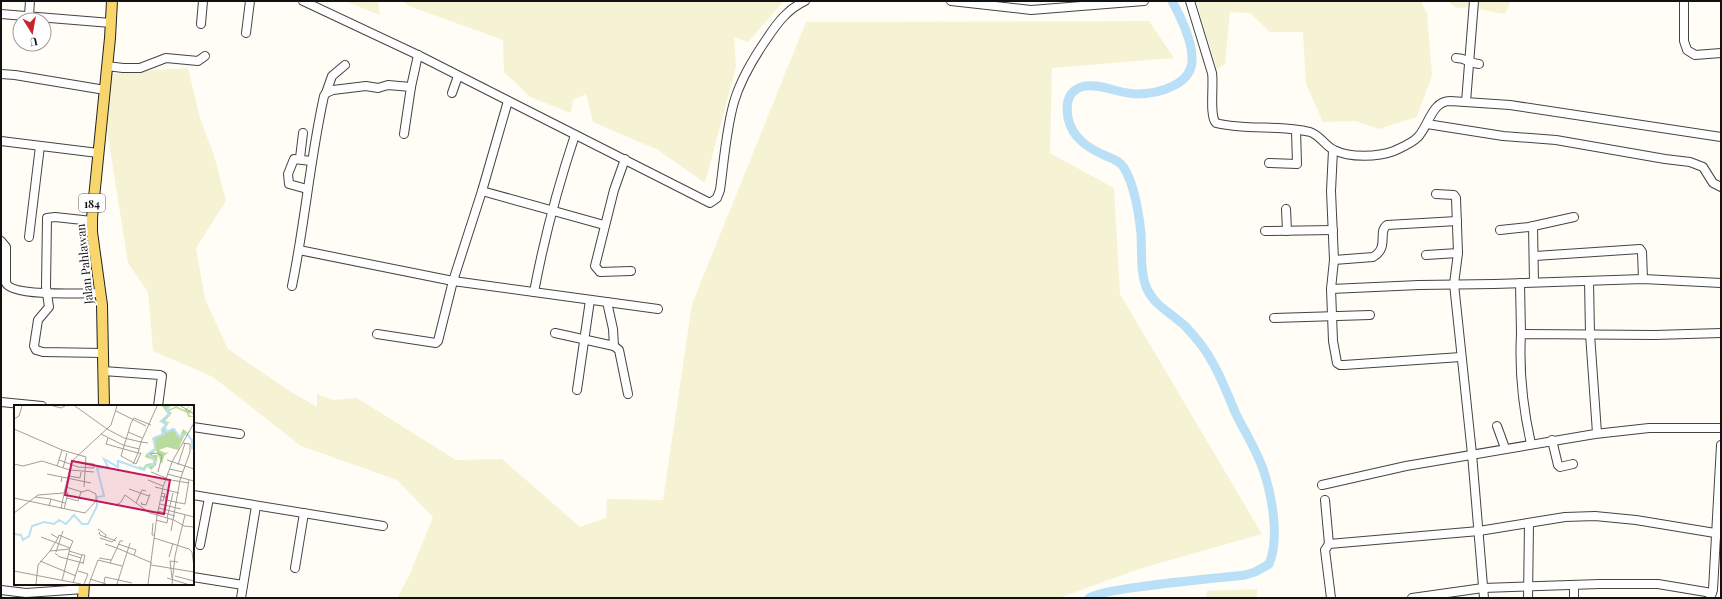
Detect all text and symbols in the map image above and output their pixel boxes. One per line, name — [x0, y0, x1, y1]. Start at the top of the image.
north arrow — [12, 12, 52, 52]
text: U — [28, 34, 39, 50]
road number: 184 — [79, 194, 105, 212]
street label: Jalan Pahlawan — [72, 223, 96, 306]
inset map — [14, 405, 194, 585]

